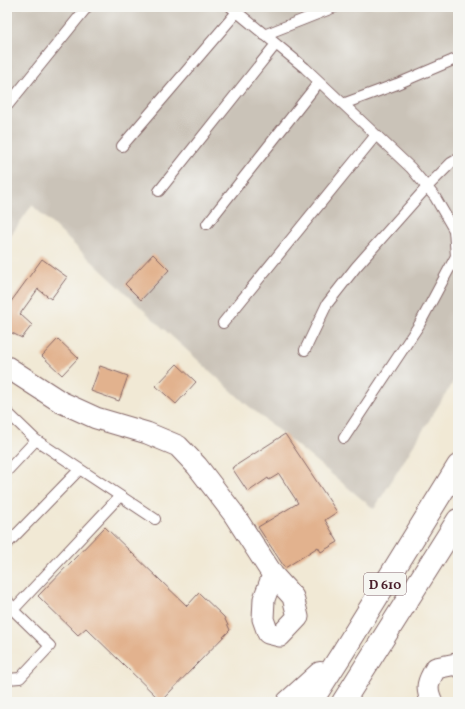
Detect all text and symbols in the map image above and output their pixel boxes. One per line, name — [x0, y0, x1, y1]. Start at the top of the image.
road number: D 610 — [364, 573, 406, 595]

